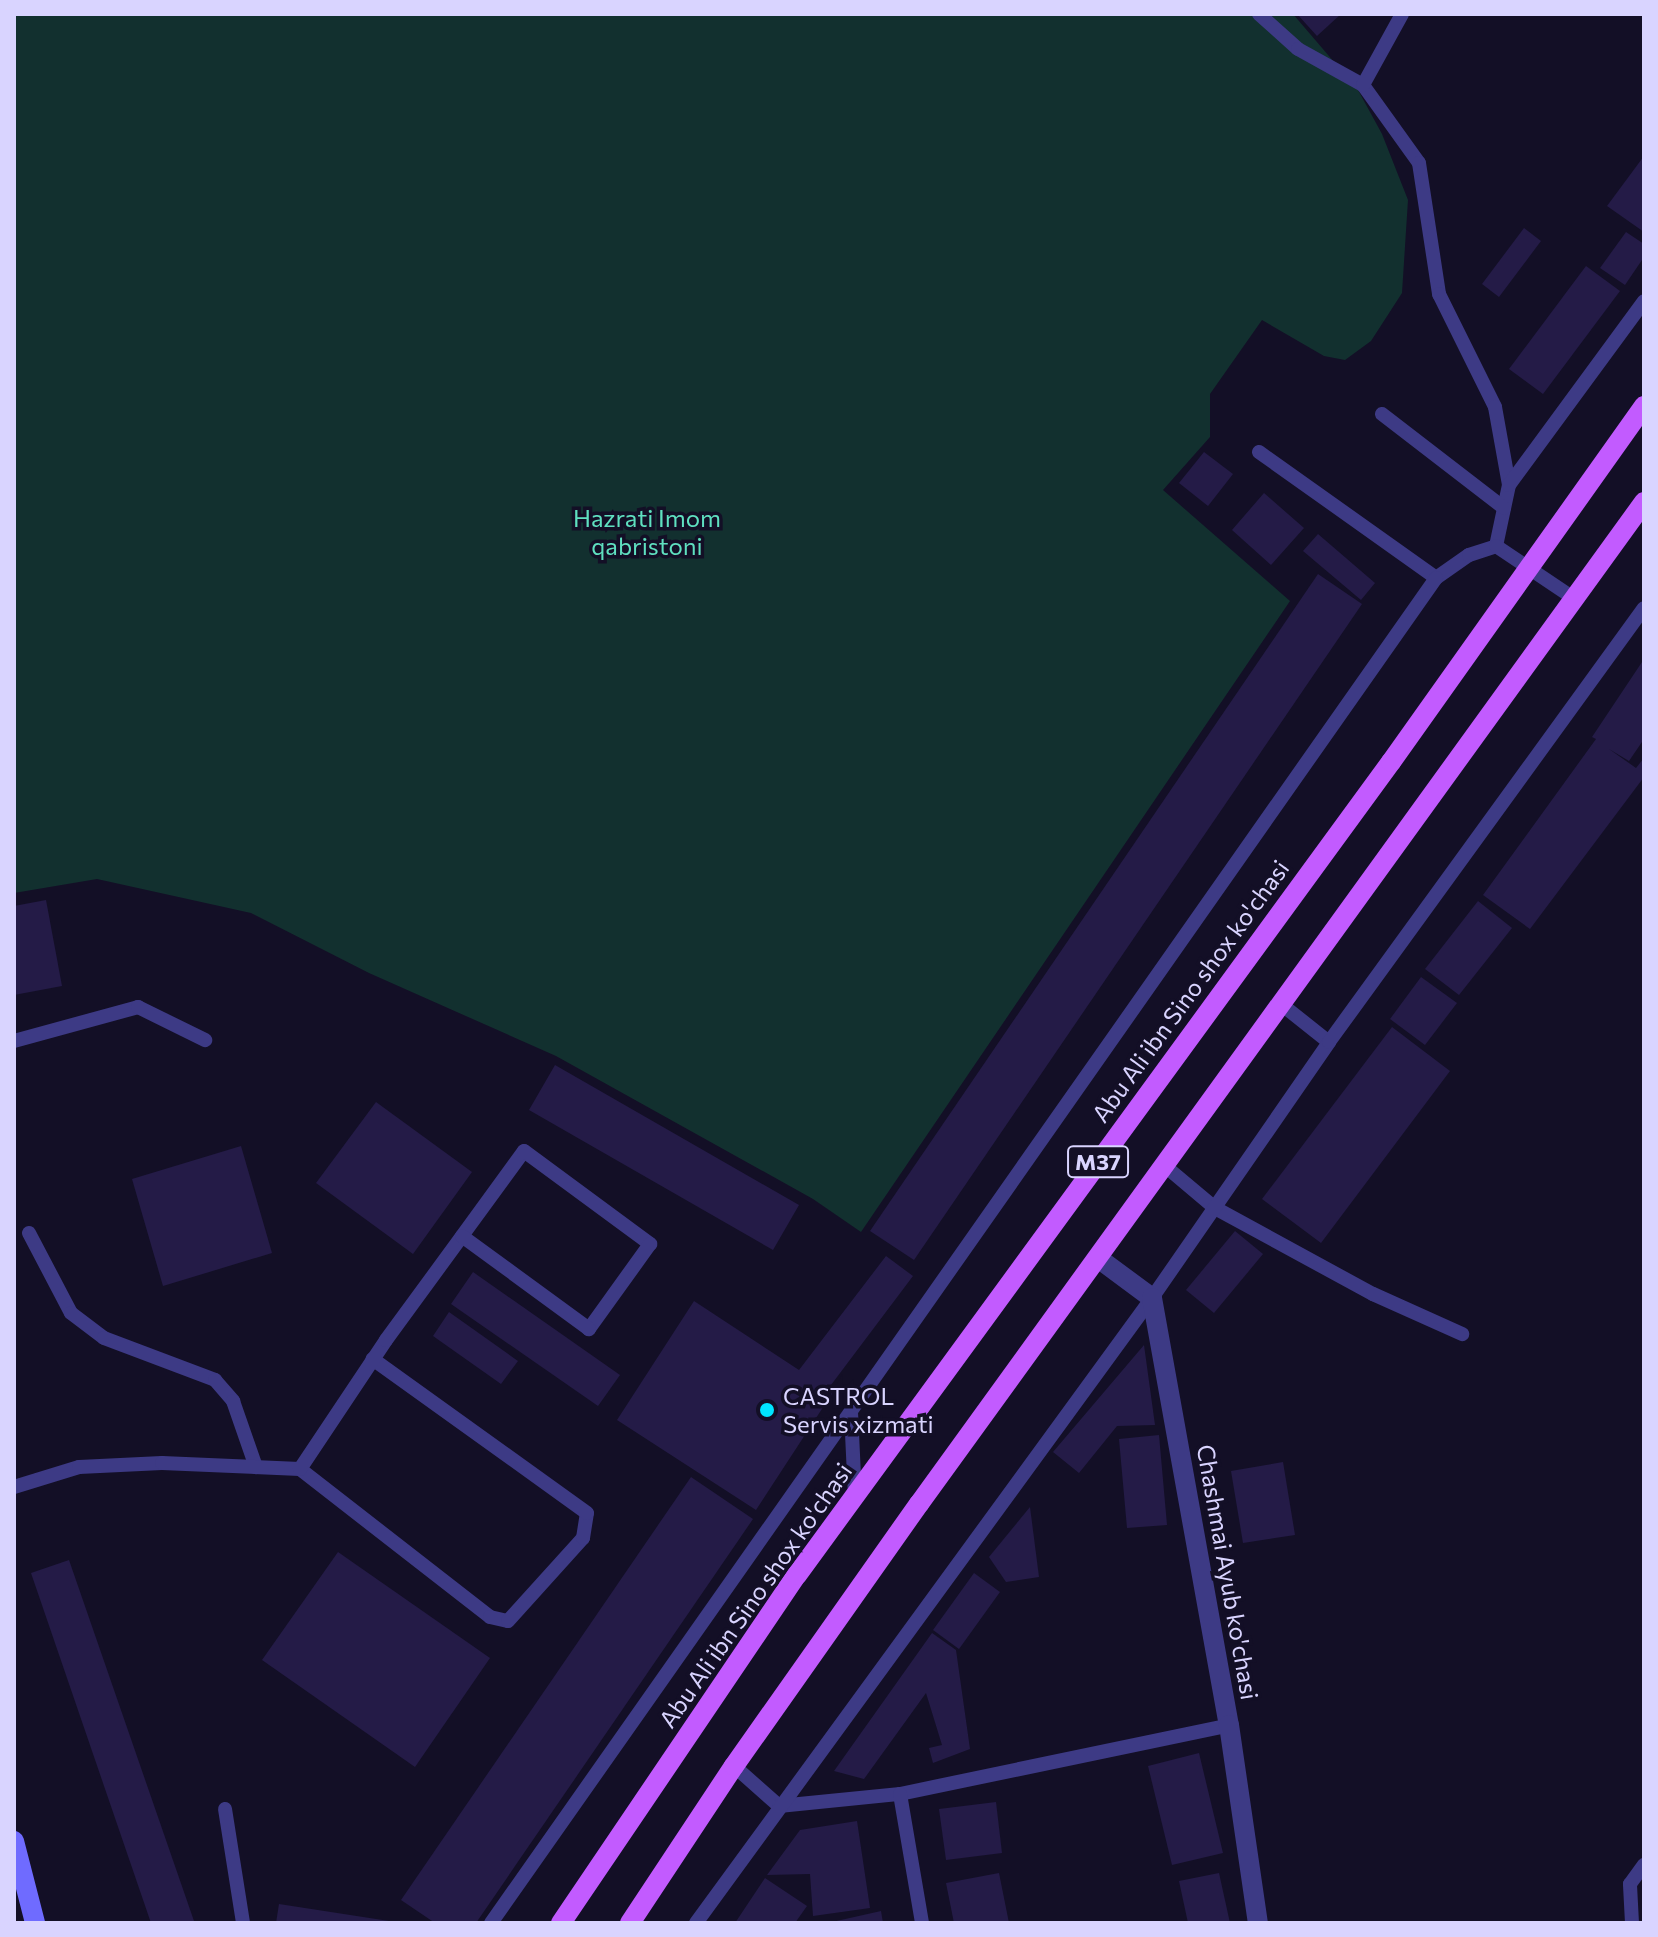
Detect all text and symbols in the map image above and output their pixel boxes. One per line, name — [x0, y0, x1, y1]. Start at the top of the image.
park label: Hazrati Imom qabristoni — [573, 504, 721, 560]
street label: Abu Ali ibn Sino shox ko'chasi — [1085, 854, 1295, 1128]
road number: M37 — [1066, 1144, 1130, 1180]
place label: CASTROL Servis xizmati — [783, 1382, 934, 1438]
marker: CASTROL Servis xizmati — [758, 1401, 776, 1419]
street label: Chashmai Ayub ko'chasi — [1191, 1442, 1265, 1702]
street label: Abu Ali ibn Sino shox ko'chasi — [652, 1457, 858, 1733]

